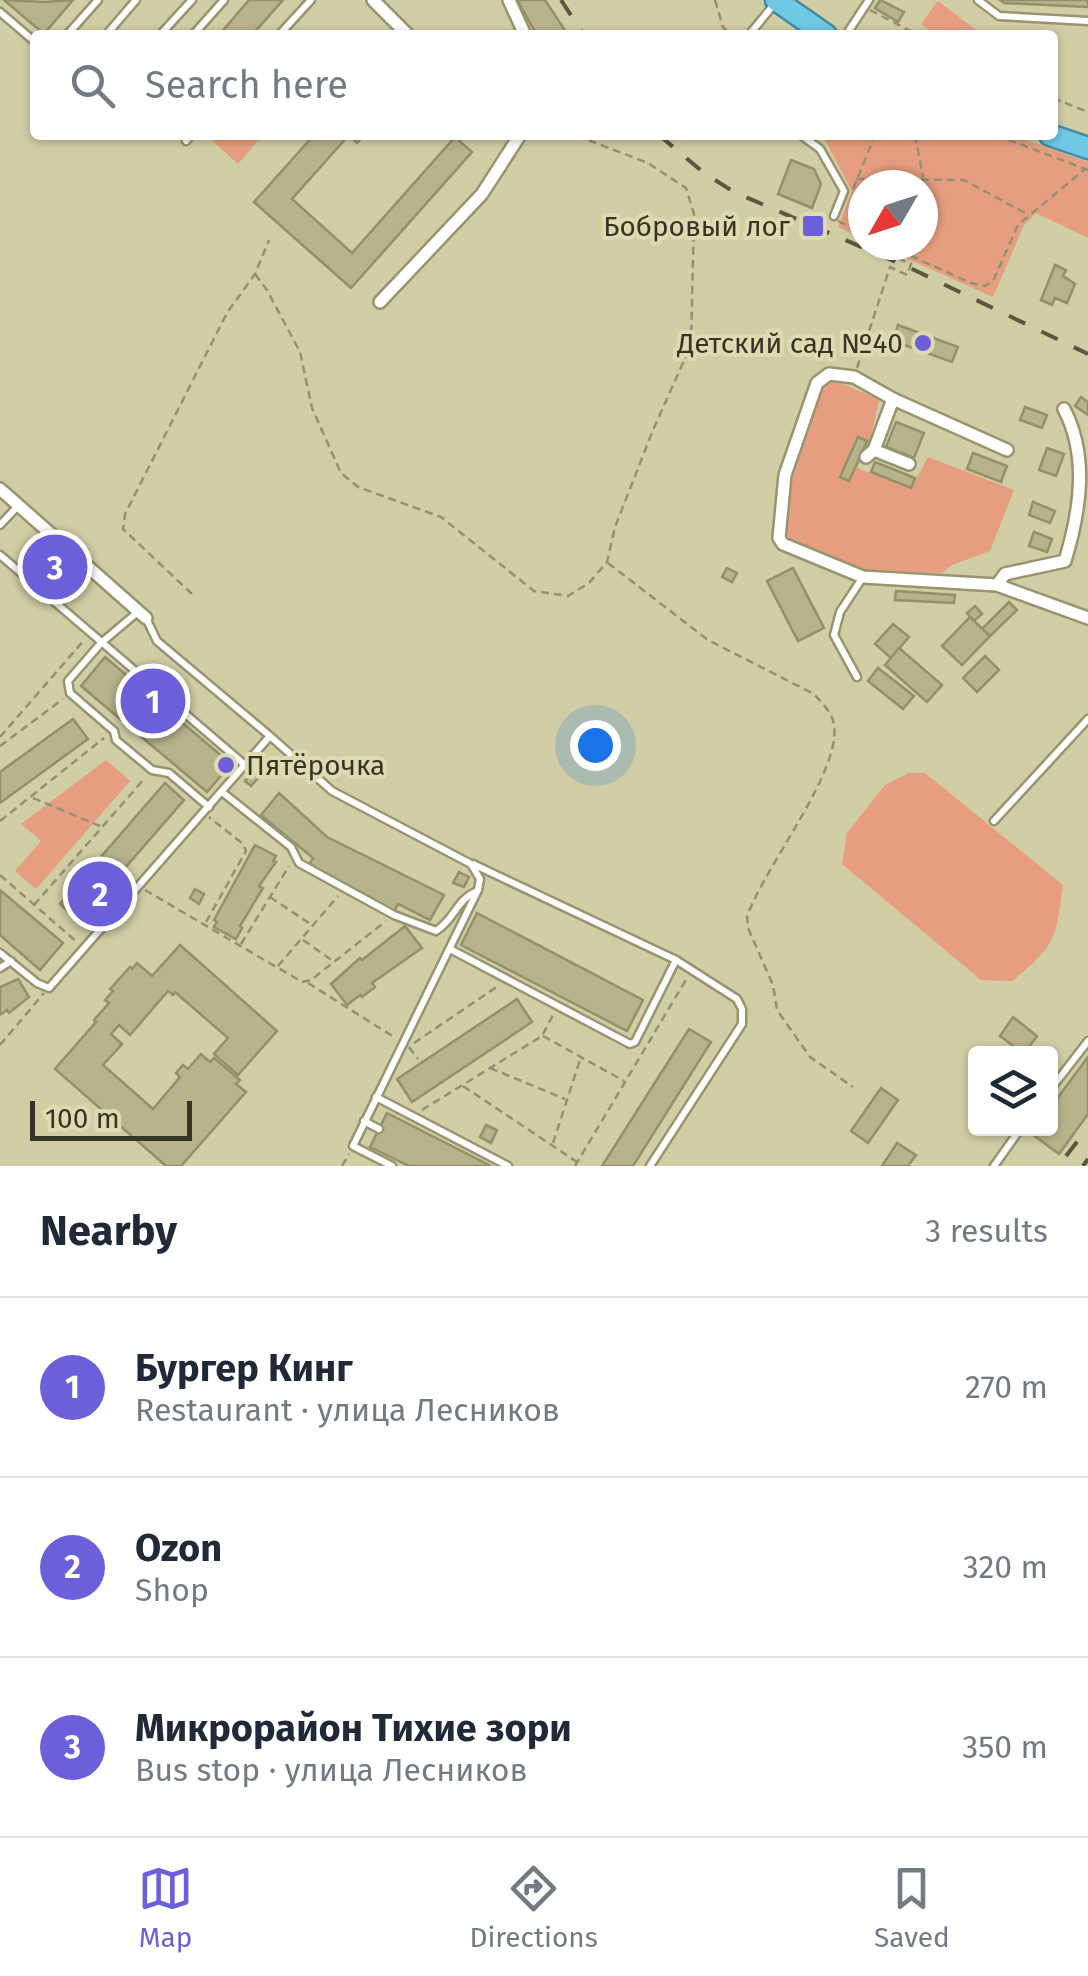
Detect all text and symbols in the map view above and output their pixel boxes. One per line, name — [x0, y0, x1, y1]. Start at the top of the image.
search box — [30, 30, 1058, 140]
icon: search — [65, 58, 120, 113]
text: Search here — [145, 62, 348, 108]
north arrow — [848, 170, 938, 260]
place label: Бобровый лог — [603, 210, 790, 243]
marker: Бобровый лог — [800, 213, 826, 239]
place label: Детский сад №40 — [676, 327, 903, 360]
marker: Детский сад №40 — [912, 332, 934, 354]
pin: 3 — [22, 530, 88, 604]
pin: 1 — [120, 664, 186, 738]
your location — [570, 720, 621, 771]
place label: Пятёрочка — [246, 749, 385, 782]
marker: Пятёрочка — [215, 754, 237, 776]
pin: 2 — [68, 856, 132, 932]
map controls — [968, 1046, 1058, 1136]
button: layers — [968, 1046, 1058, 1136]
scale bar — [30, 1096, 192, 1140]
text: 100 m — [45, 1102, 120, 1135]
text: Nearby — [40, 1206, 177, 1256]
text: 3 results — [925, 1212, 1048, 1250]
text: Бургер Кинг — [135, 1345, 353, 1391]
text: 1 — [65, 1368, 80, 1406]
text: 270 m — [965, 1368, 1048, 1406]
text: Restaurant · улица Лесников — [135, 1391, 560, 1429]
text: Ozon — [135, 1525, 222, 1571]
text: 2 — [64, 1548, 81, 1586]
text: 320 m — [963, 1548, 1048, 1586]
text: Shop — [135, 1571, 209, 1609]
text: Микрорайон Тихие зори — [135, 1705, 572, 1751]
text: 3 — [64, 1728, 81, 1766]
text: 350 m — [962, 1728, 1048, 1766]
text: Bus stop · улица Лесников — [135, 1751, 528, 1789]
tab: Map — [138, 1861, 193, 1954]
tab: Directions — [469, 1861, 598, 1954]
tab: Saved — [874, 1861, 950, 1954]

